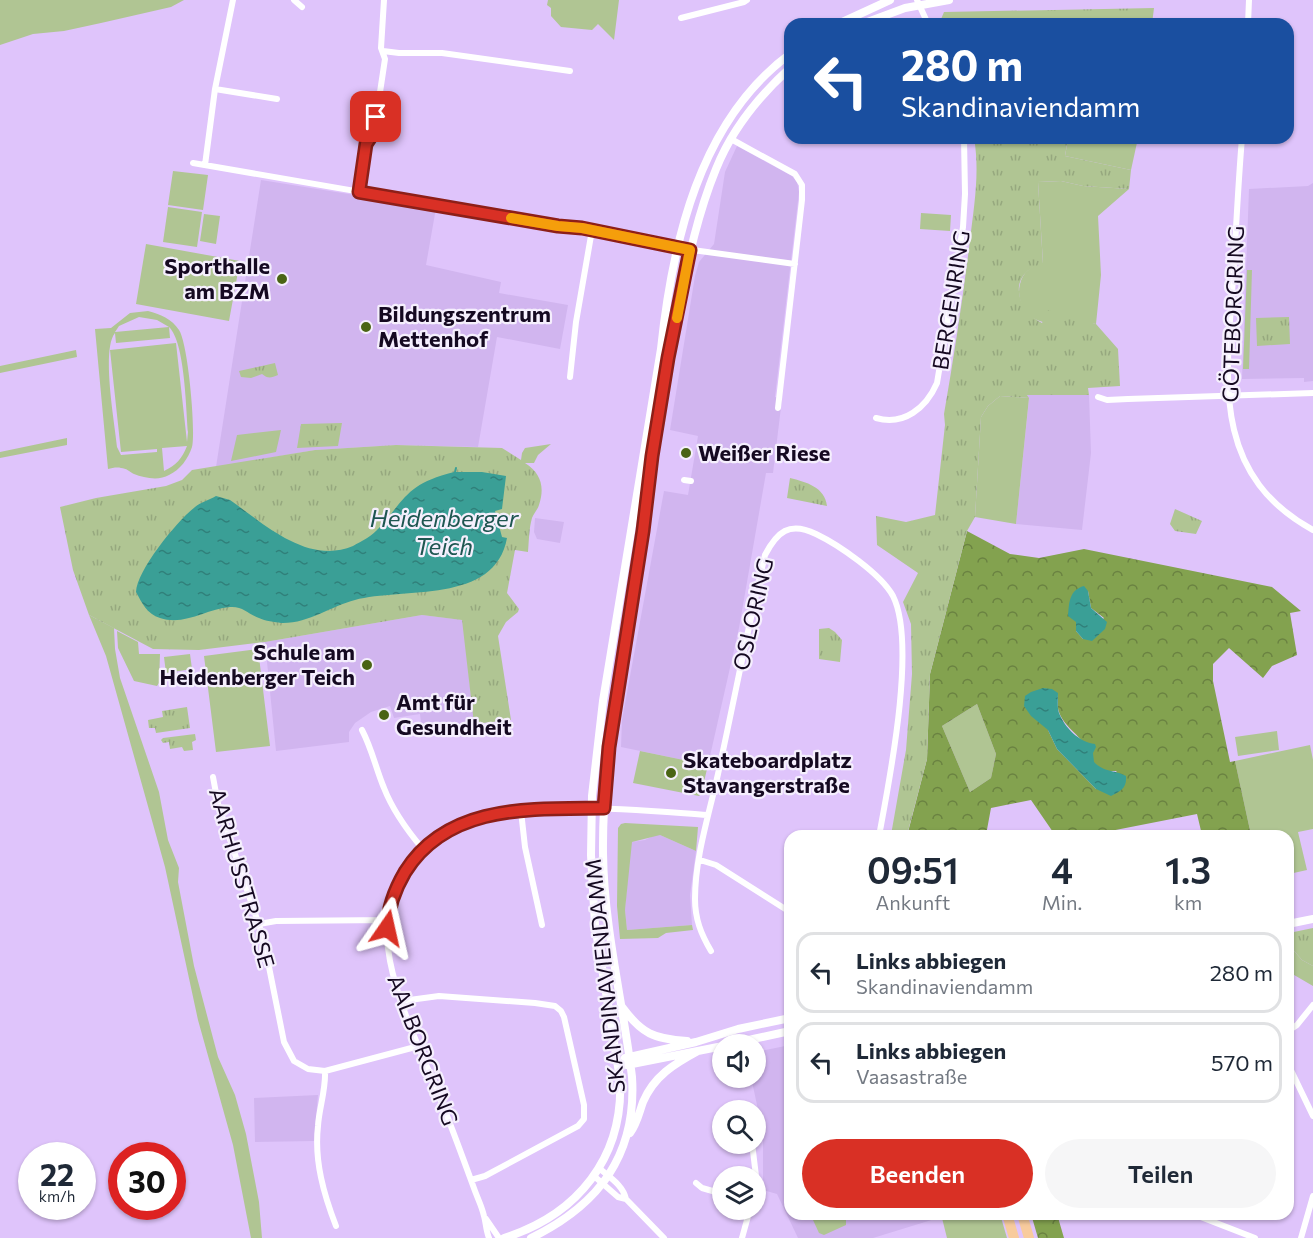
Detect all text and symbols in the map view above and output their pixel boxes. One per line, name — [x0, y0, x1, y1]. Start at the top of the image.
text: 280 m — [901, 38, 1023, 90]
icon: left — [802, 42, 880, 120]
text: Skandinaviendamm — [901, 90, 1140, 123]
pin — [350, 91, 401, 142]
icon: arrive — [359, 100, 392, 133]
street label: GÖTEBORGRING — [1216, 225, 1249, 403]
street label: BERGENRING — [926, 228, 975, 372]
place label: Sporthalle am BZM — [164, 252, 270, 304]
marker: Sporthalle am BZM — [275, 272, 289, 286]
place label: Bildungszentrum Mettenhof — [378, 300, 551, 352]
marker: Bildungszentrum Mettenhof — [359, 320, 373, 334]
place label: Weißer Riese — [698, 439, 830, 466]
marker: Weißer Riese — [679, 446, 693, 460]
water label: Heidenberger Teich — [370, 503, 520, 560]
street label: OSLORING — [726, 555, 779, 673]
place label: Schule am Heidenberger Teich — [160, 638, 355, 690]
marker: Schule am Heidenberger Teich — [360, 658, 374, 672]
place label: Amt für Gesundheit — [396, 688, 512, 740]
marker: Amt für Gesundheit — [377, 708, 391, 722]
place label: Skateboardplatz Stavangerstraße — [683, 746, 852, 798]
marker: Skateboardplatz Stavangerstraße — [664, 766, 678, 780]
street label: AARHUSSTRASSE — [204, 785, 281, 971]
text: 09:51 — [867, 847, 959, 891]
text: 4 — [1051, 847, 1073, 891]
text: 1.3 — [1165, 847, 1211, 891]
street label: SKANDINAVIENDAMM — [579, 857, 630, 1095]
text: Ankunft — [875, 890, 950, 914]
text: Min. — [1042, 890, 1082, 914]
text: km — [1174, 890, 1202, 914]
position arrow — [355, 896, 419, 960]
text: Links abbiegen — [856, 947, 1006, 974]
icon: left — [805, 956, 838, 989]
text: 280 m — [1210, 959, 1273, 986]
street label: AALBORGRING — [382, 971, 465, 1129]
text: Skandinaviendamm — [856, 974, 1033, 998]
map controls — [712, 1034, 766, 1220]
button: sound — [712, 1034, 766, 1088]
text: Links abbiegen — [856, 1037, 1006, 1064]
icon: left — [805, 1046, 838, 1079]
text: 570 m — [1211, 1049, 1273, 1076]
text: Vaasastraße — [856, 1064, 967, 1088]
button: search — [712, 1100, 766, 1154]
button: Beenden — [802, 1139, 1033, 1208]
button: Teilen — [1045, 1139, 1276, 1208]
speed limit sign: 30 — [108, 1142, 186, 1220]
text: 22 — [40, 1155, 74, 1192]
button: layers — [712, 1166, 766, 1220]
text: km/h — [39, 1187, 75, 1205]

